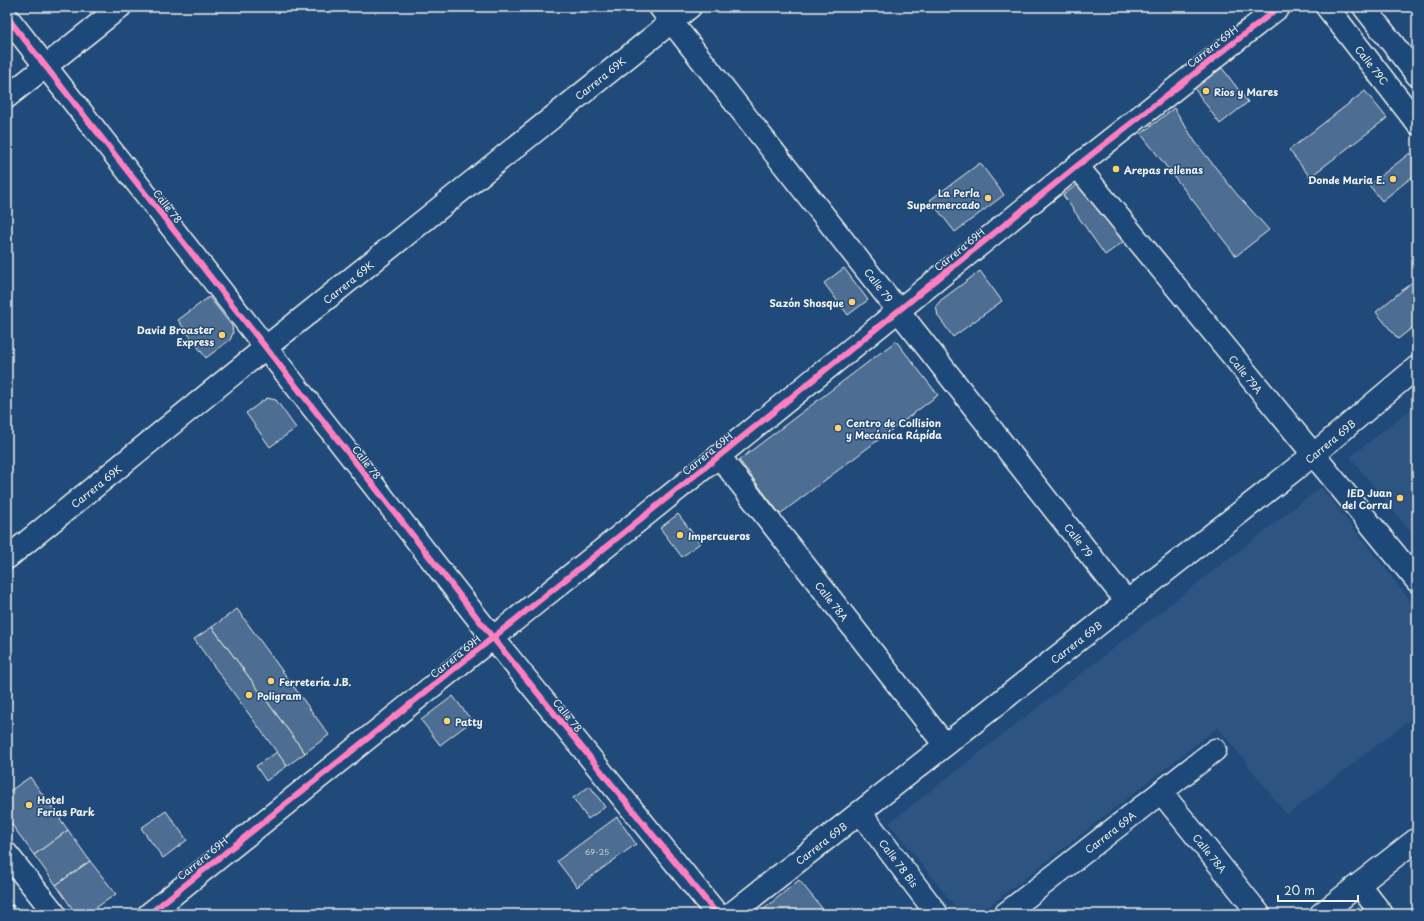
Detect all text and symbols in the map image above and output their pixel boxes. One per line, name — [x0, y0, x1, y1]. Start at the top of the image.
street label: Carrera 69H — [1183, 21, 1241, 71]
street label: Calle 79C — [1352, 42, 1392, 88]
street label: Carrera 69K — [572, 53, 628, 103]
place label: Rios y Mares — [1214, 84, 1278, 99]
marker: Rios y Mares — [1201, 86, 1211, 96]
place label: Arepas rellenas — [1124, 162, 1203, 177]
marker: Arepas rellenas — [1111, 164, 1121, 174]
place label: Donde Maria E. — [1308, 172, 1385, 187]
marker: Donde Maria E. — [1388, 174, 1398, 184]
place label: La Perla Supermercado — [907, 185, 980, 212]
street label: Calle 78 — [150, 186, 186, 226]
marker: La Perla Supermercado — [983, 193, 993, 203]
street label: Carrera 69H — [931, 224, 987, 274]
street label: Carrera 69K — [320, 257, 376, 307]
street label: Calle 79 — [861, 265, 897, 305]
place label: Sazón Shosque — [769, 295, 845, 310]
marker: Sazón Shosque — [847, 297, 857, 307]
place label: David Broaster Express — [137, 322, 215, 349]
marker: David Broaster Express — [217, 330, 227, 340]
street label: Calle 79A — [1226, 351, 1267, 397]
place label: Centro de Collision y Mecáníca Rápída — [846, 415, 942, 442]
street label: Carrera 69B — [1302, 415, 1358, 467]
marker: Centro de Collision y Mecáníca Rápída — [833, 423, 843, 433]
street label: Carrera 69H — [679, 428, 735, 478]
street label: Calle 78 — [349, 442, 385, 482]
street label: Carrera 69K — [68, 461, 124, 511]
place label: IED Juan del Corral — [1342, 485, 1392, 512]
marker: IED Juan del Corral — [1395, 493, 1405, 503]
street label: Calle 79 — [1061, 520, 1097, 560]
place label: Impercueros — [688, 528, 750, 543]
marker: Impercueros — [675, 530, 685, 540]
street label: Calle 78A — [812, 578, 852, 624]
street label: Carrera 69B — [1047, 617, 1105, 667]
street label: Carrera 69H — [427, 631, 483, 681]
place label: Ferretería J.B. — [279, 674, 351, 689]
marker: Ferretería J.B. — [266, 676, 276, 686]
place label: Poligram — [257, 688, 302, 703]
marker: Poligram — [244, 690, 254, 700]
street label: Calle 78 — [550, 695, 586, 735]
place label: Patty — [455, 714, 483, 729]
marker: Patty — [442, 716, 452, 726]
place label: Hotel Ferias Park — [37, 792, 95, 819]
marker: Hotel Ferias Park — [24, 800, 34, 810]
street label: Carrera 69A — [1081, 807, 1139, 857]
street label: Carrera 69B — [792, 818, 850, 868]
street label: Calle 78A — [1190, 830, 1231, 876]
street label: Carrera 69H — [174, 833, 230, 883]
street label: Calle 78 Bis — [876, 836, 922, 890]
house number: 69-25 — [585, 846, 609, 858]
scale bar — [1278, 877, 1358, 903]
text: 20 m — [1284, 881, 1315, 899]

